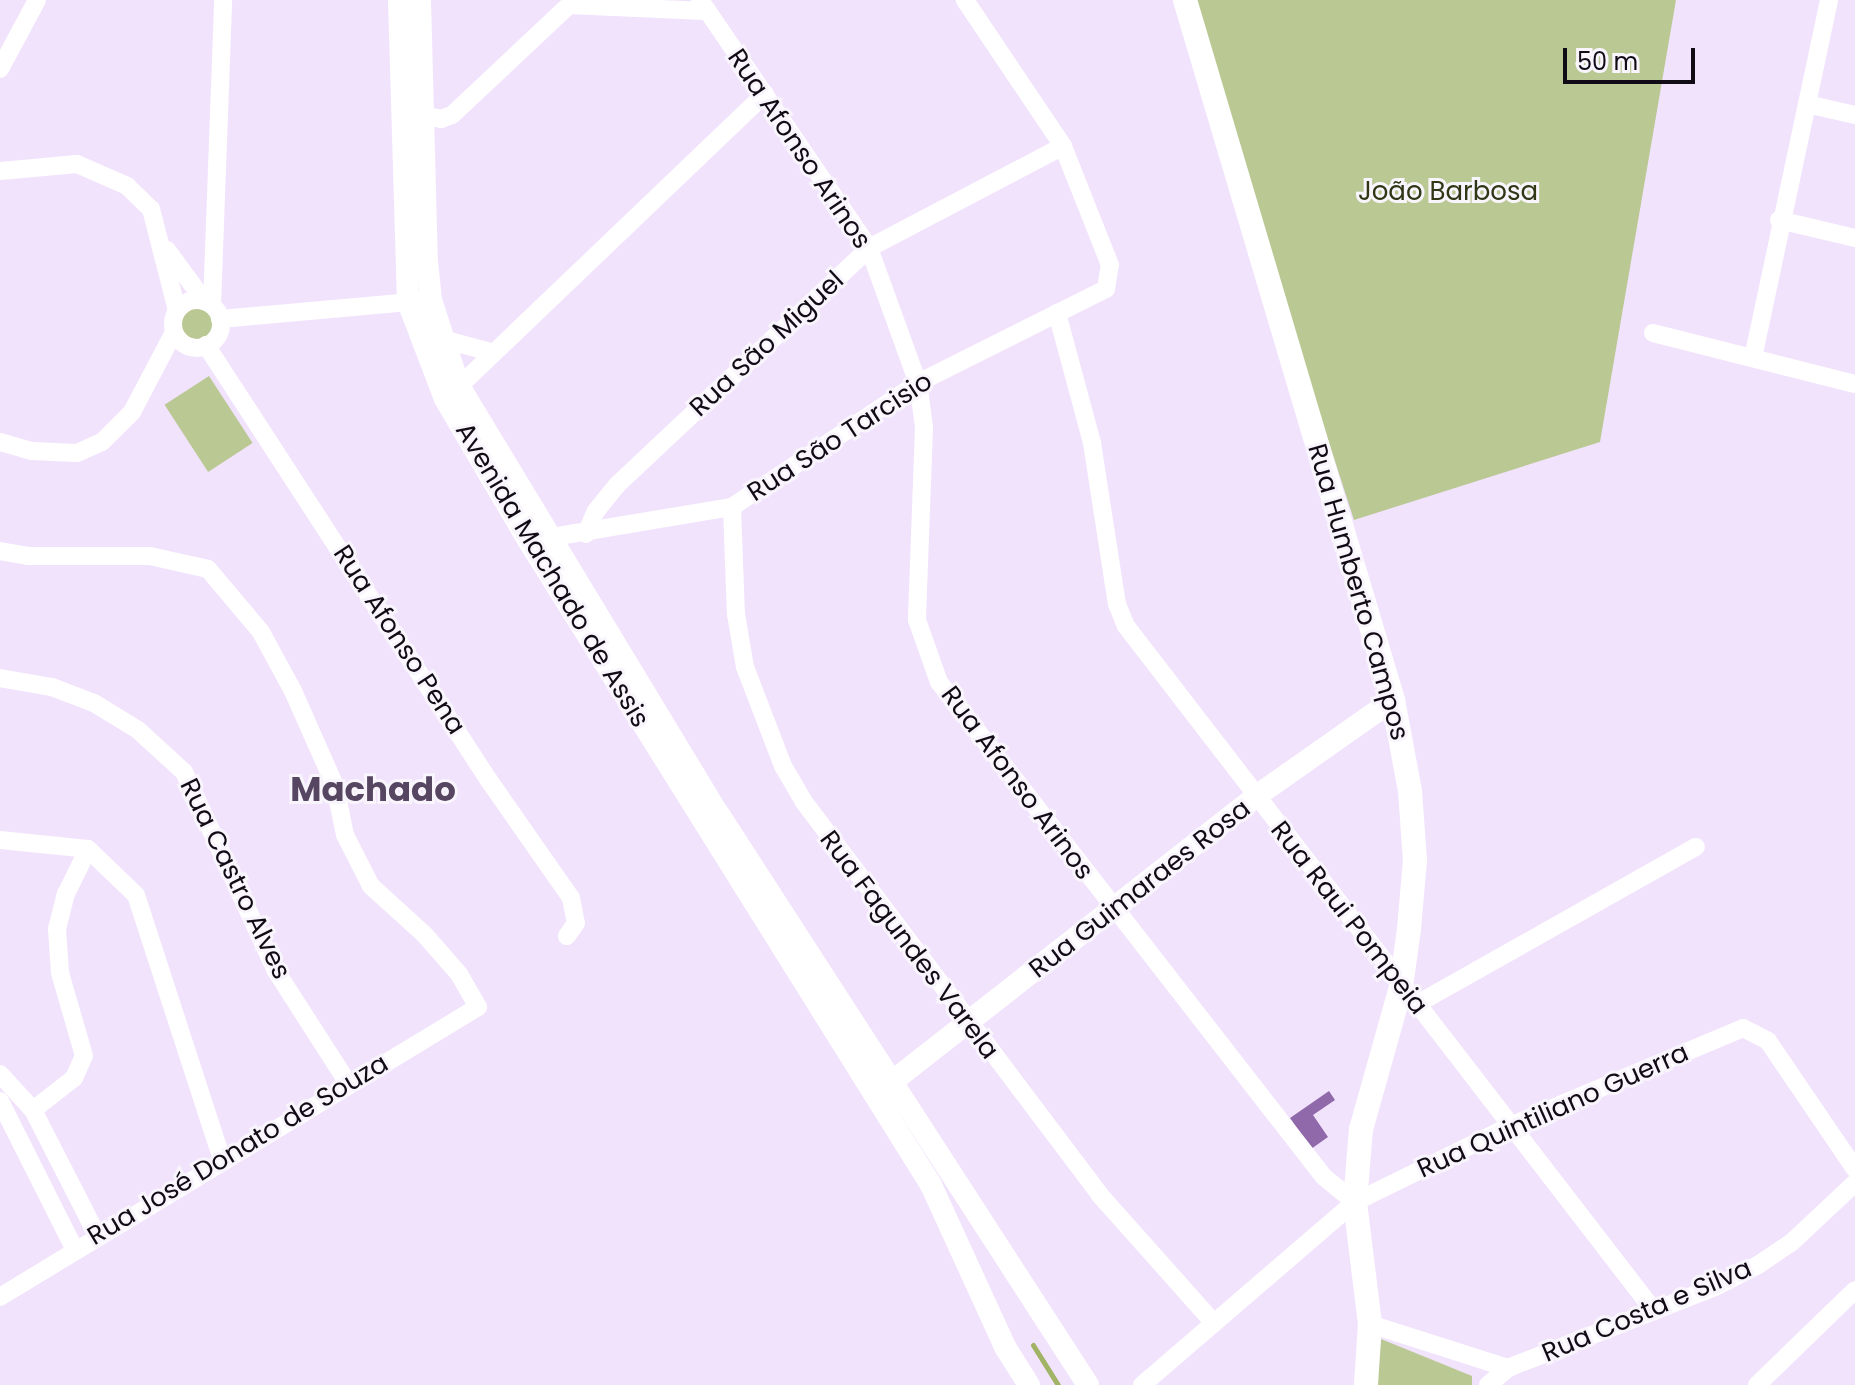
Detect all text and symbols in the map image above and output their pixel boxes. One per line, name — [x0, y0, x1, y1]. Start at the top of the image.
scale bar — [1567, 32, 1699, 82]
street label: Rua Afonso Arinos — [721, 43, 877, 255]
text: 50 m — [1577, 45, 1638, 78]
park label: João Barbosa — [1358, 176, 1538, 208]
street label: Rua São Miguel — [684, 265, 850, 423]
street label: Rua São Tarcisio — [742, 366, 938, 508]
street label: Avenida Machado de Assis — [449, 417, 655, 733]
street label: Rua Humberto Campos — [1301, 440, 1415, 744]
street label: Rua Afonso Pena — [326, 540, 472, 740]
street label: Rua Afonso Arinos — [934, 680, 1100, 886]
district label: Machado — [290, 770, 456, 810]
street label: Rua Castro Alves — [173, 774, 297, 984]
street label: Rua Guimaraes Rosa — [1023, 793, 1257, 985]
street label: Rua Raui Pompeia — [1264, 815, 1434, 1021]
street label: Rua Fagundes Varela — [813, 825, 1005, 1065]
street label: Rua Quintiliano Guerra — [1413, 1037, 1693, 1185]
street label: Rua José Donato de Souza — [82, 1048, 394, 1252]
street label: Rua Costa e Silva — [1538, 1253, 1756, 1369]

